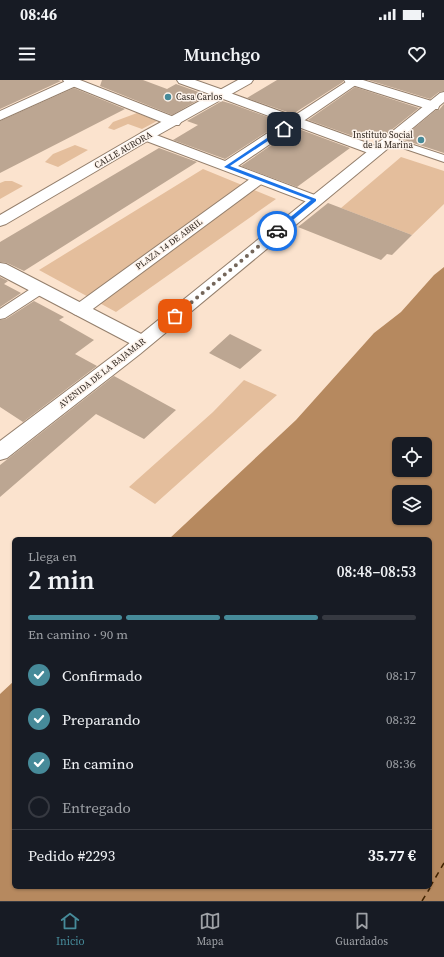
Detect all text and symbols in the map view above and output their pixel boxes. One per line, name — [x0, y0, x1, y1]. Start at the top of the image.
text: 08:46 — [20, 4, 57, 25]
text: Munchgo — [184, 42, 260, 67]
icon: menu — [16, 43, 38, 65]
icon: heart — [406, 43, 428, 65]
place label: Casa Carlos — [176, 91, 222, 103]
marker: Casa Carlos — [163, 92, 173, 102]
pin — [267, 112, 301, 146]
icon: home — [273, 118, 295, 140]
street label: CALLE AURORA — [92, 129, 154, 171]
place label: Instituto Social de la Marina — [353, 129, 413, 151]
marker: Instituto Social de la Marina — [416, 135, 426, 145]
courier — [257, 211, 297, 251]
street label: PLAZA 14 DE ABRIL — [133, 216, 205, 272]
icon: car — [266, 220, 288, 242]
pin — [158, 299, 192, 333]
icon: bag — [164, 305, 186, 327]
street label: AVENIDA DE LA BAJAMAR — [56, 335, 148, 411]
map controls — [392, 437, 432, 525]
button: locate — [392, 437, 432, 477]
button: layers — [392, 485, 432, 525]
text: Llega en — [28, 548, 77, 565]
text: 08:48–08:53 — [337, 561, 416, 582]
text: 2 min — [28, 562, 95, 598]
text: En camino · 90 m — [28, 626, 128, 643]
icon: check — [28, 664, 50, 686]
text: Confirmado — [62, 665, 142, 686]
text: 08:17 — [386, 667, 416, 684]
icon: check — [28, 708, 50, 730]
text: Preparando — [62, 709, 140, 730]
text: 08:32 — [386, 711, 416, 728]
icon: check — [28, 752, 50, 774]
text: En camino — [62, 753, 134, 774]
text: 08:36 — [386, 755, 416, 772]
text: Entregado — [62, 797, 131, 818]
text: Pedido #2293 — [28, 845, 115, 866]
text: 35.77 € — [368, 845, 416, 866]
tab: Inicio — [56, 910, 85, 949]
tab: Mapa — [196, 910, 224, 949]
tab: Guardados — [335, 910, 388, 949]

